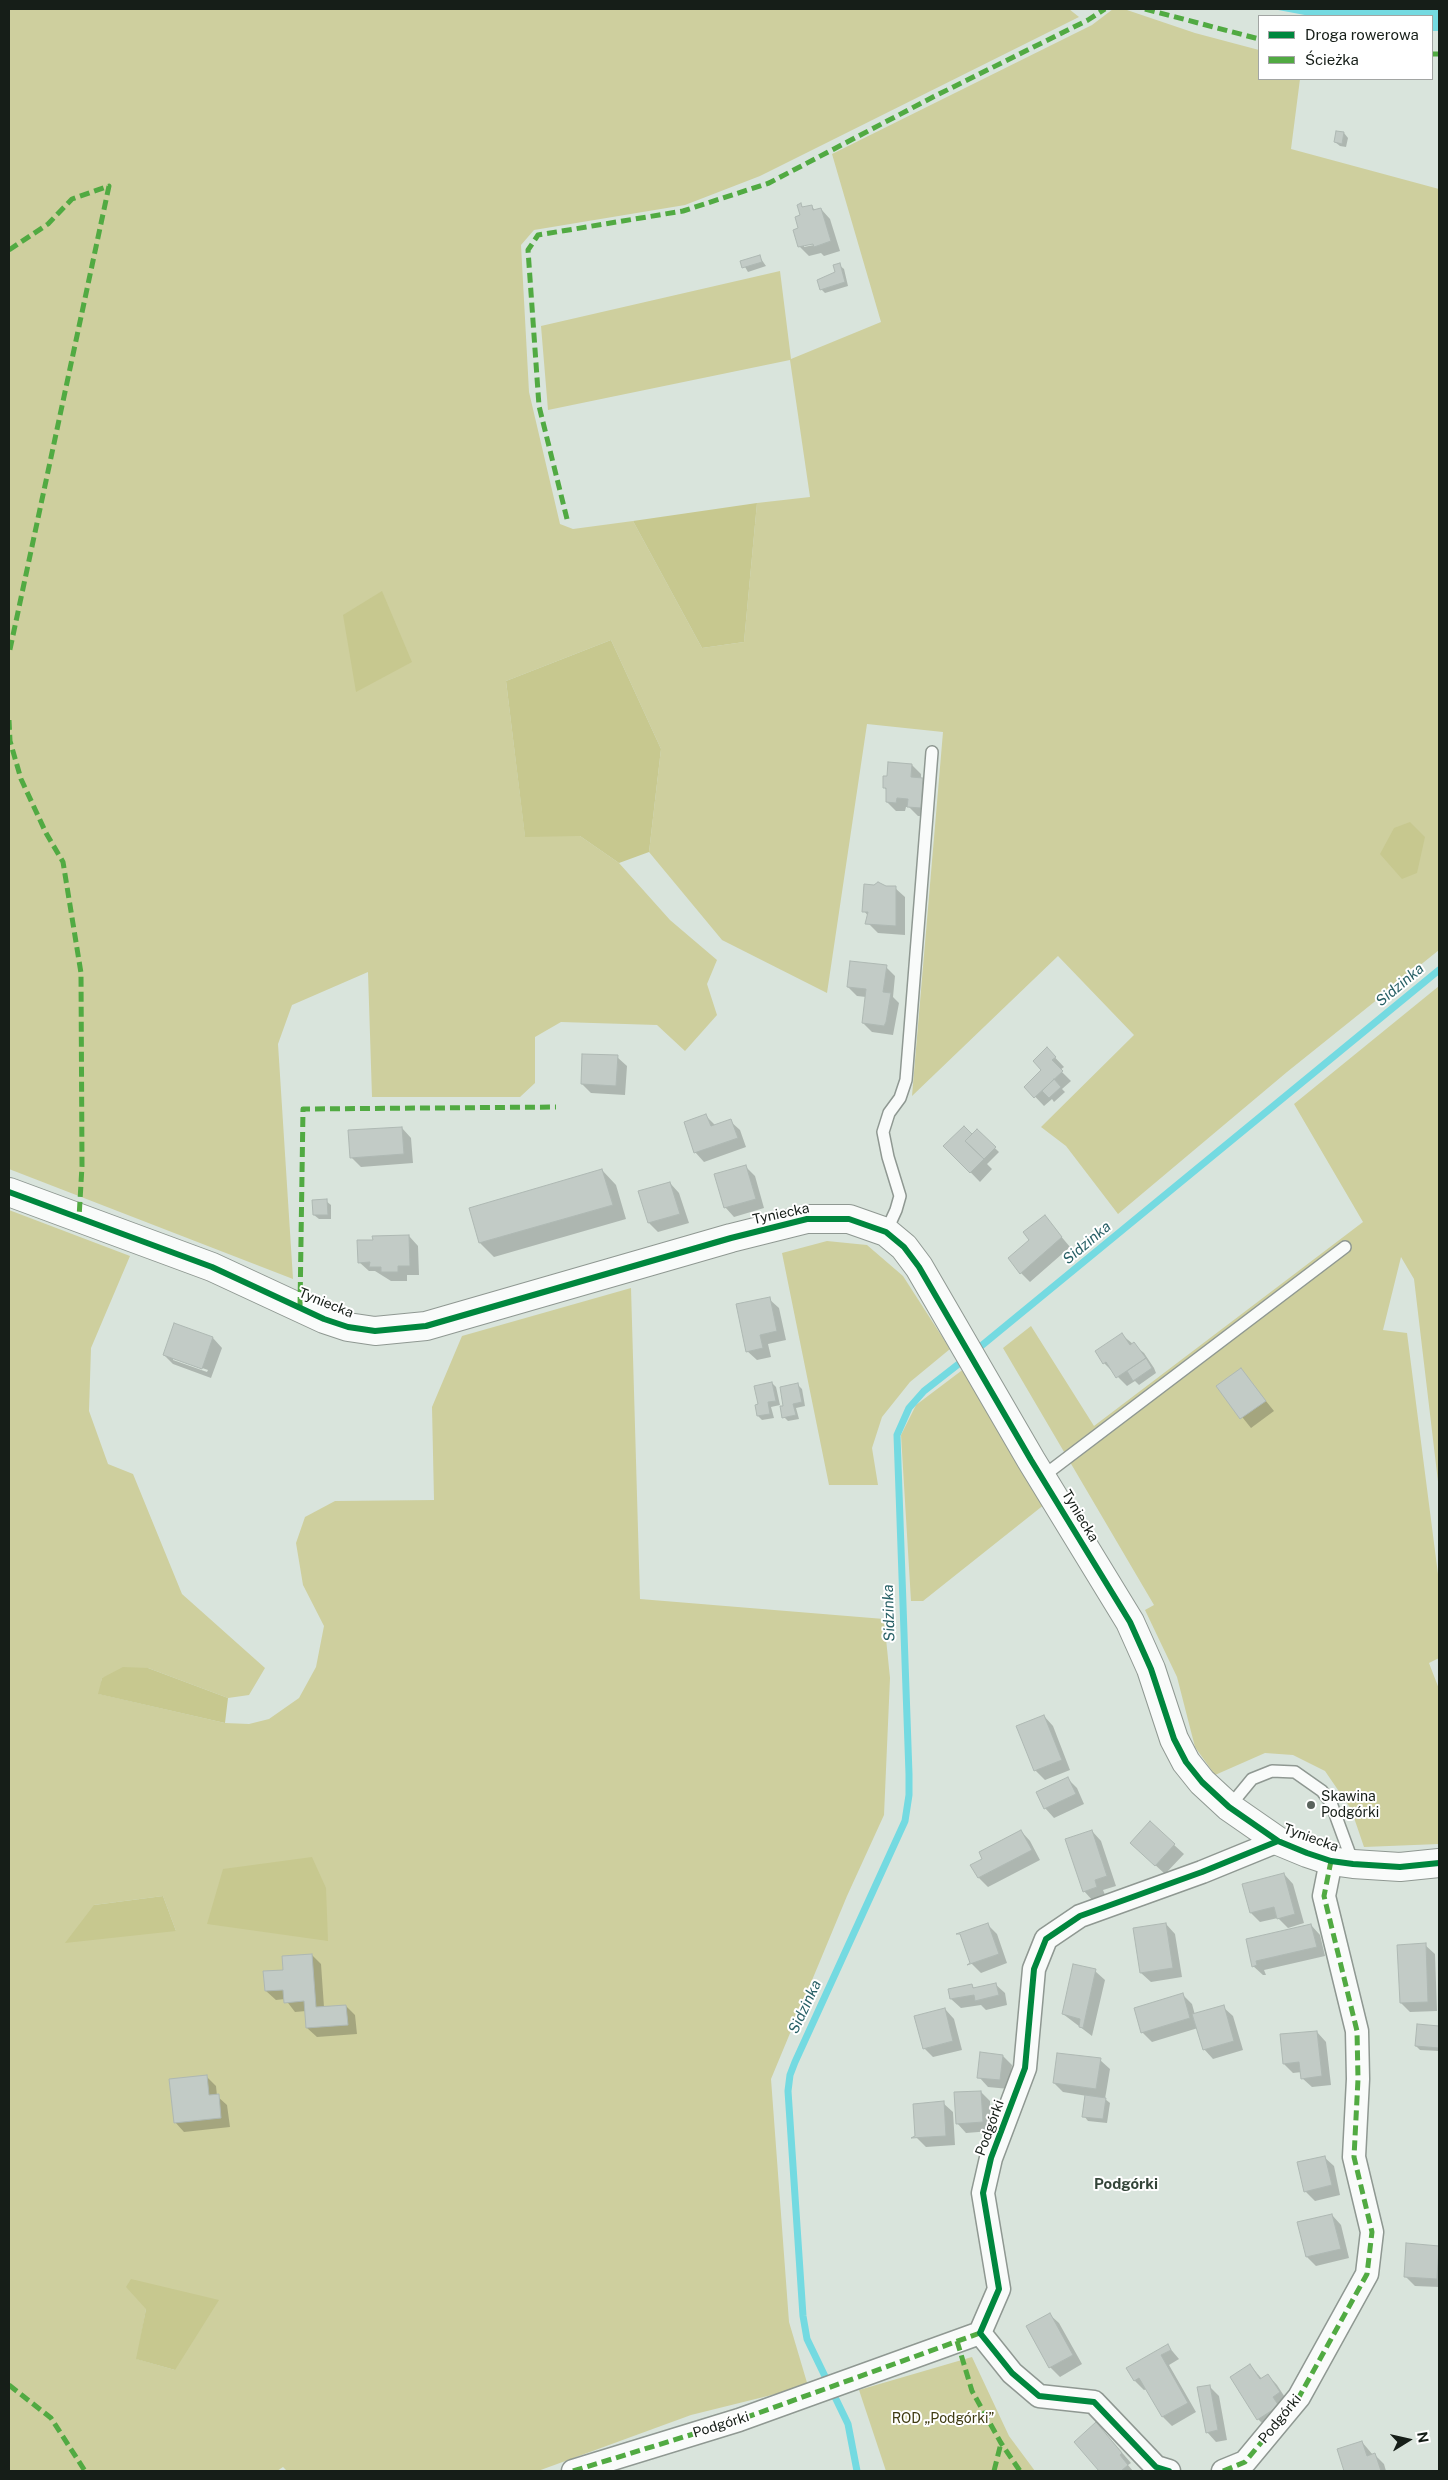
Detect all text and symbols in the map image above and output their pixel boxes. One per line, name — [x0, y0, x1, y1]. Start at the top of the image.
legend — [1258, 15, 1433, 80]
text: Droga rowerowa — [1305, 26, 1419, 43]
text: Ścieżka — [1305, 51, 1359, 68]
water label: Sidzinka — [1372, 960, 1428, 1010]
street label: Tyniecka — [751, 1200, 811, 1228]
water label: Sidzinka — [1059, 1218, 1115, 1268]
street label: Tyniecka — [296, 1284, 356, 1322]
street label: Tyniecka — [1058, 1487, 1102, 1545]
water label: Sidzinka — [879, 1584, 899, 1642]
place label: Skawina Podgórki — [1321, 1789, 1379, 1821]
marker: Skawina Podgórki — [1305, 1799, 1317, 1811]
street label: Tyniecka — [1281, 1820, 1341, 1856]
water label: Sidzinka — [785, 1977, 825, 2037]
street label: Podgórki — [972, 2098, 1008, 2158]
district label: Podgórki — [1094, 2175, 1158, 2193]
street label: Podgórki — [1255, 2391, 1305, 2447]
street label: Podgórki — [691, 2408, 751, 2442]
park label: ROD „Podgórki” — [892, 2411, 994, 2427]
north arrow — [1383, 2415, 1433, 2465]
text: N — [1414, 2431, 1432, 2444]

